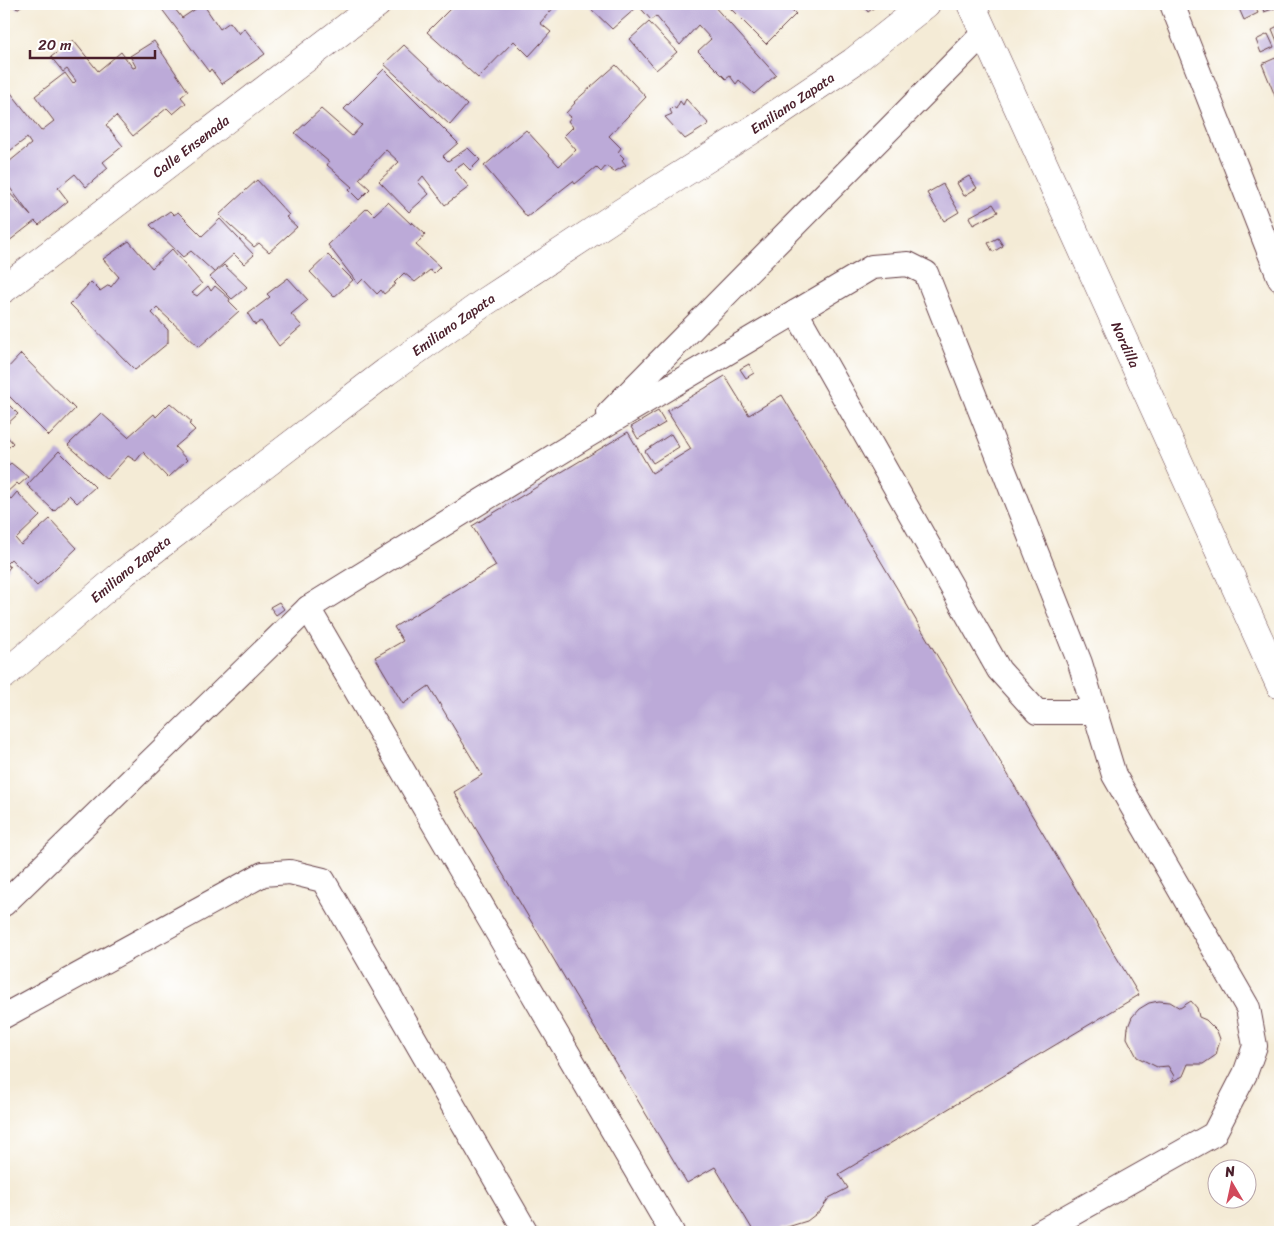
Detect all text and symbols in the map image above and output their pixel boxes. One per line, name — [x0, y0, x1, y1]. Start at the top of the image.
scale bar — [30, 28, 155, 60]
text: 20 m — [38, 32, 72, 58]
street label: Emiliano Zapata — [745, 65, 840, 141]
street label: Calle Ensenada — [147, 108, 236, 184]
street label: Emiliano Zapata — [406, 286, 500, 363]
street label: Nordilla — [1104, 317, 1147, 372]
street label: Emiliano Zapata — [84, 529, 176, 609]
north arrow — [1206, 1158, 1256, 1208]
text: N — [1222, 1159, 1237, 1185]

